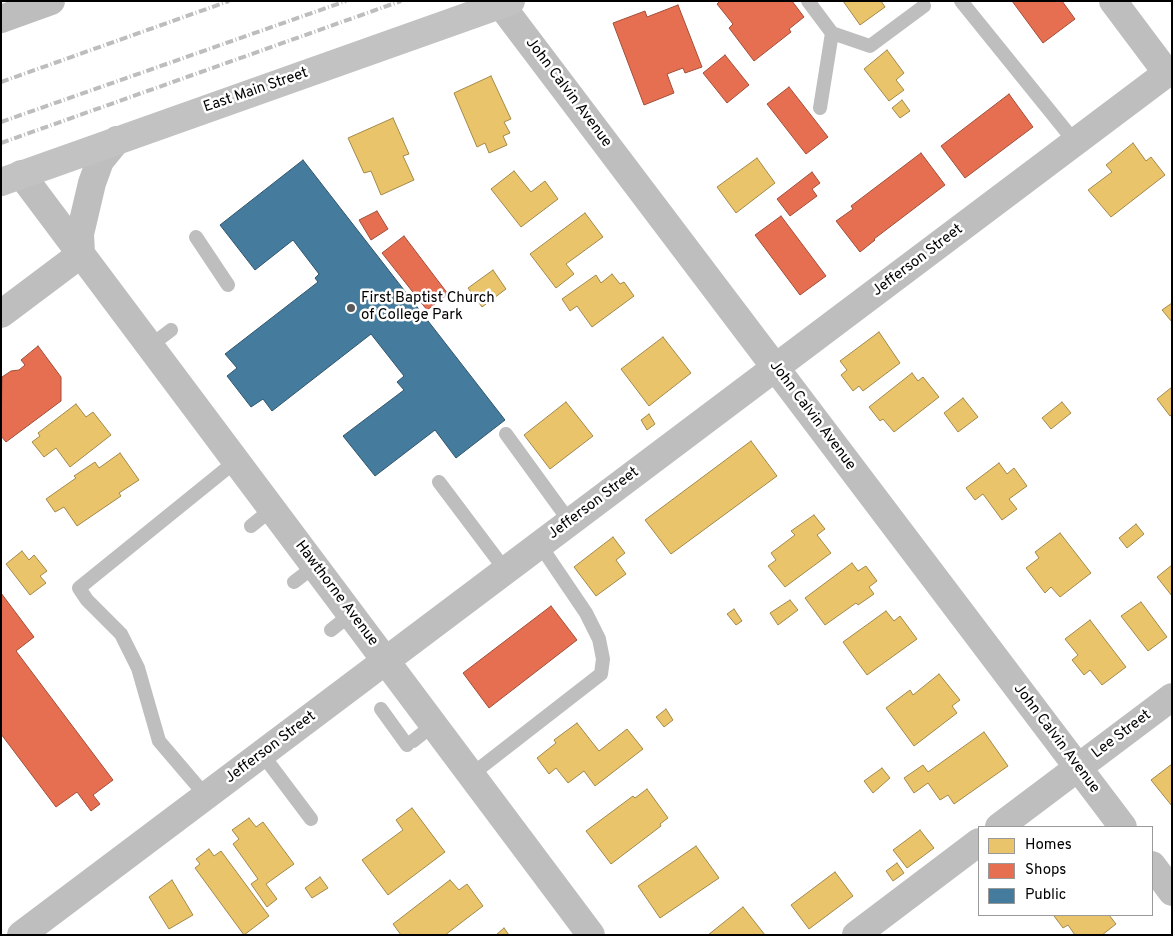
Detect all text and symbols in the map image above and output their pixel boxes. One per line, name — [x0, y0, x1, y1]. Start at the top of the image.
street label: John Calvin Avenue — [521, 35, 615, 151]
street label: East Main Street — [201, 65, 311, 117]
street label: Jefferson Street — [869, 221, 967, 301]
place label: First Baptist Church of College Park — [361, 290, 495, 325]
marker: First Baptist Church of College Park — [345, 302, 357, 314]
street label: John Calvin Avenue — [765, 358, 859, 474]
street label: Jefferson Street — [545, 464, 643, 544]
street label: Hawthorne Avenue — [291, 538, 381, 650]
street label: John Calvin Avenue — [1009, 681, 1103, 797]
street label: Lee Street — [1089, 707, 1155, 763]
street label: Jefferson Street — [222, 708, 320, 788]
legend — [978, 826, 1153, 916]
text: Homes — [1025, 836, 1072, 855]
text: Shops — [1025, 861, 1066, 880]
text: Public — [1025, 886, 1066, 905]

